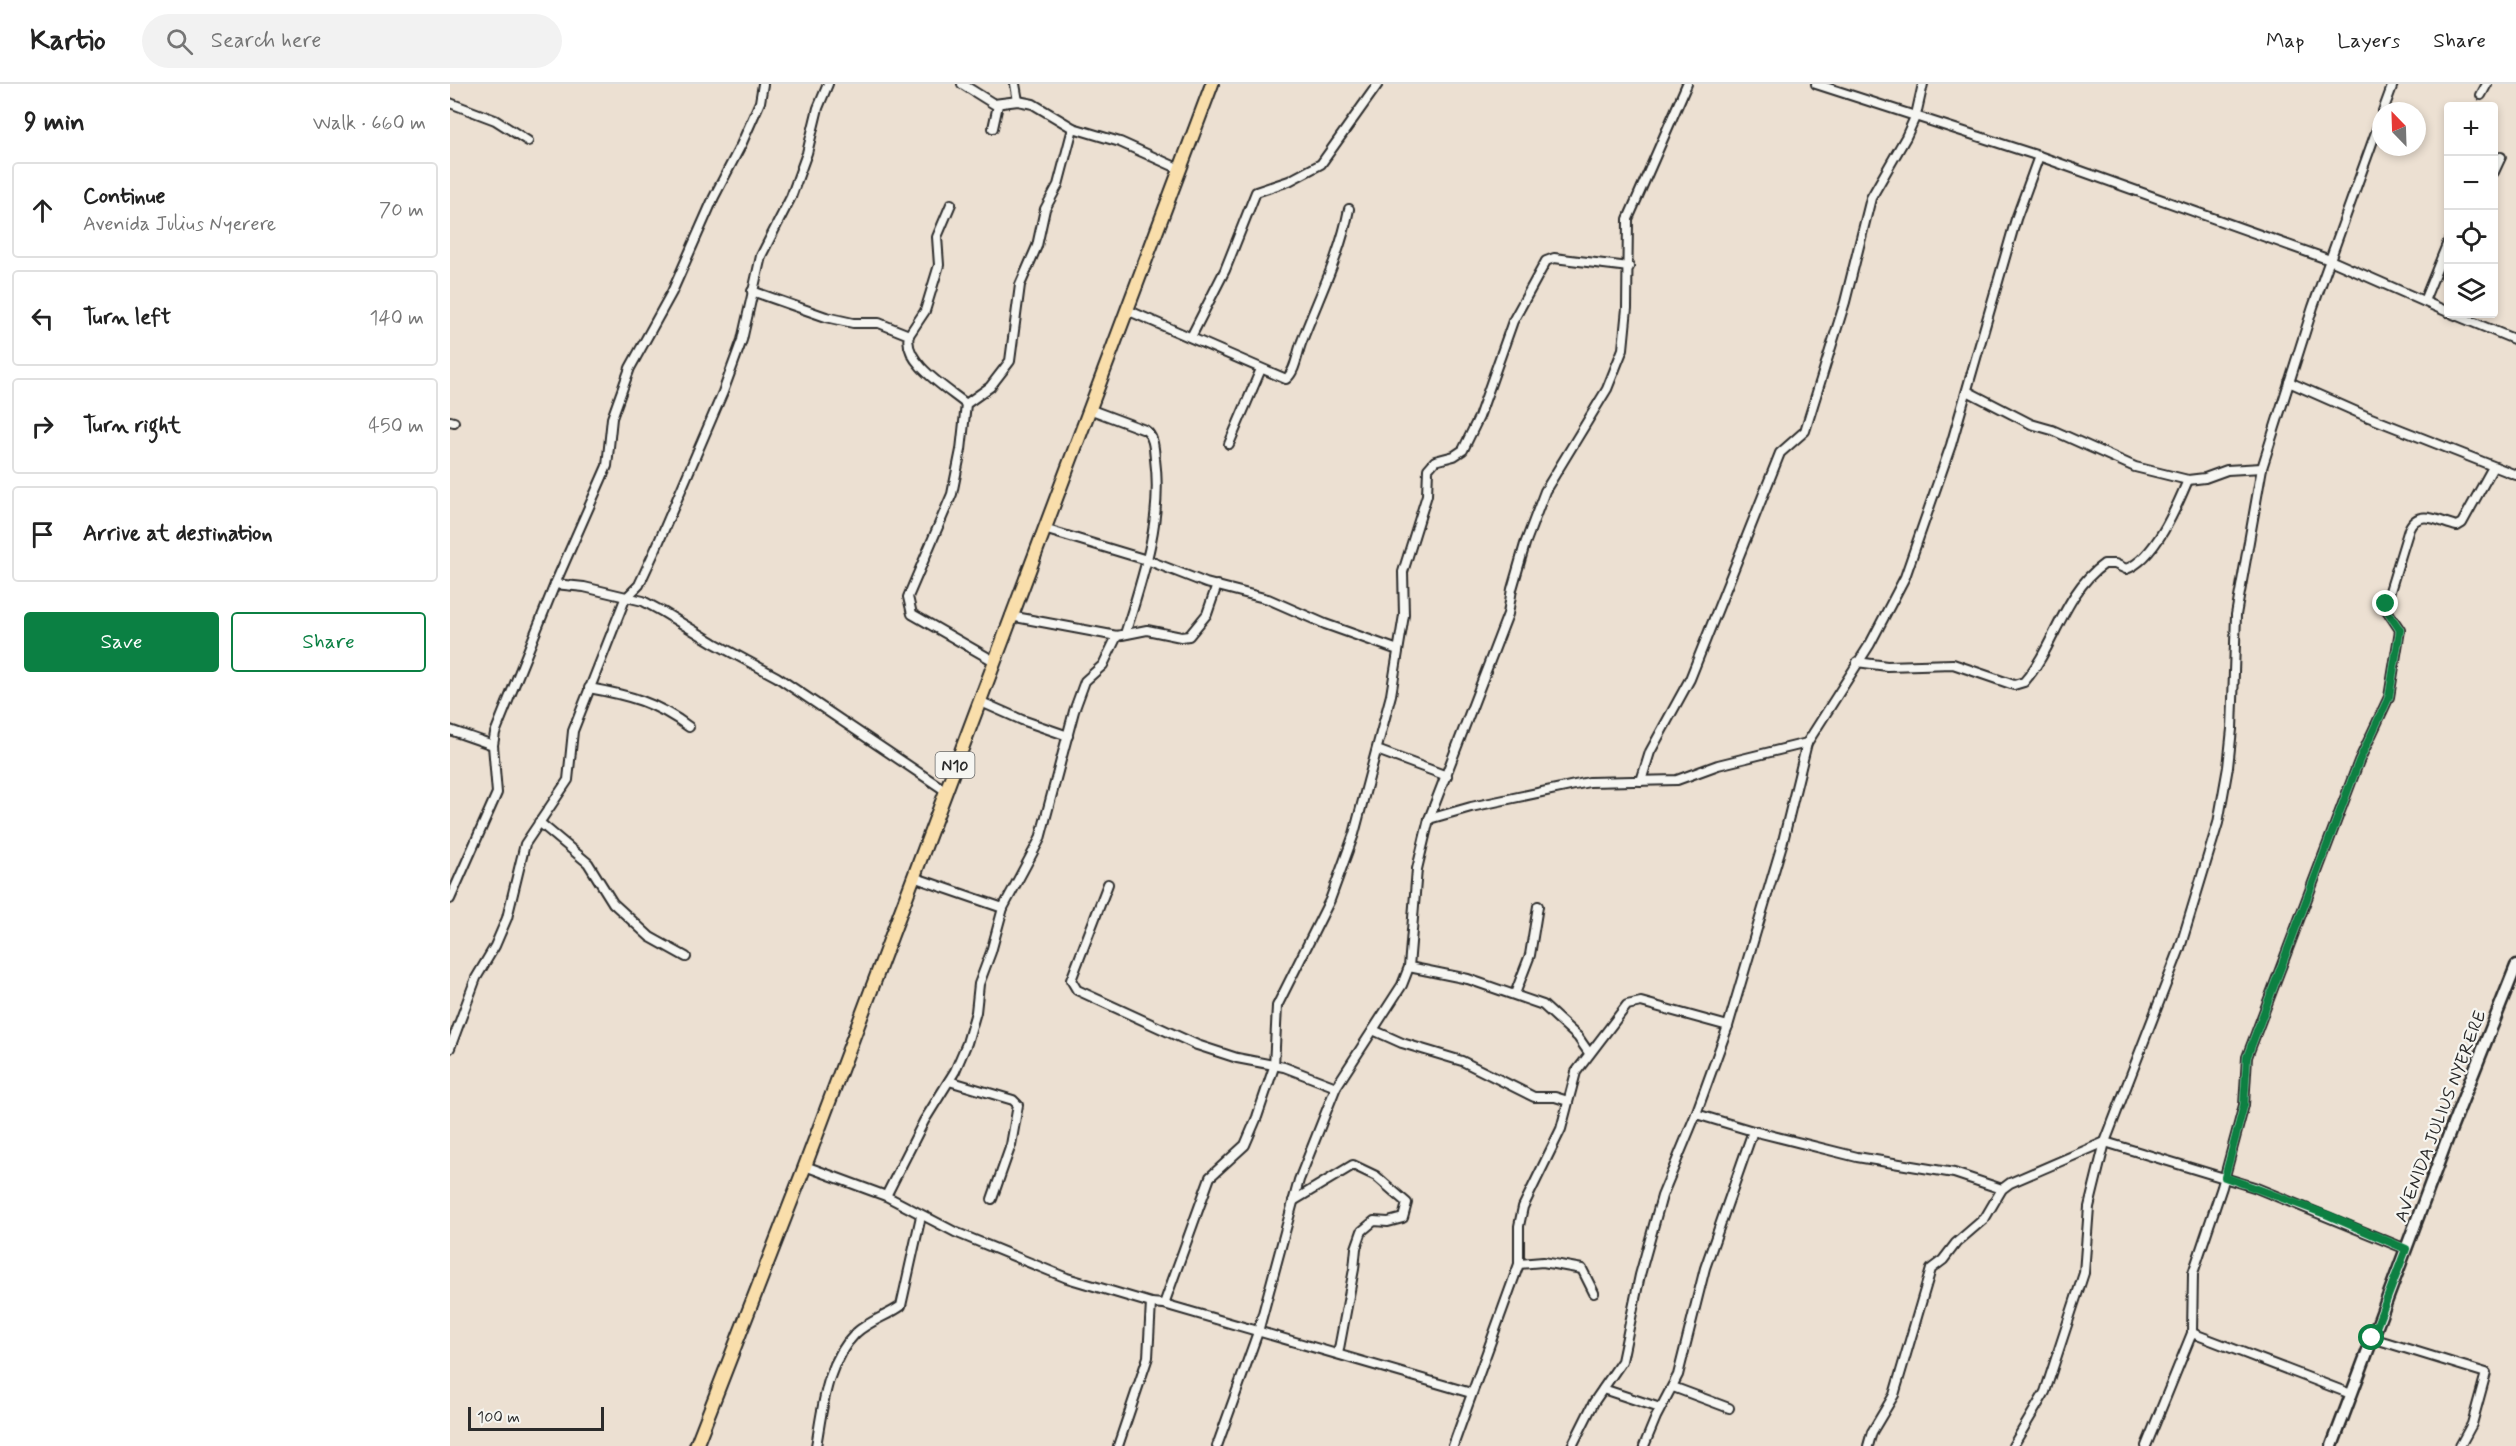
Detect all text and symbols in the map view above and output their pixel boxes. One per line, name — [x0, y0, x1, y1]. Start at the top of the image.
search box — [142, 14, 562, 68]
text: Kartio — [30, 23, 106, 60]
icon: search — [163, 25, 196, 58]
text: Search here — [211, 27, 322, 55]
text: Map — [2266, 27, 2304, 55]
text: Layers — [2337, 27, 2400, 55]
text: Share — [2433, 27, 2486, 55]
north arrow — [2372, 102, 2426, 156]
map controls — [2444, 102, 2498, 318]
button: + — [2444, 102, 2498, 156]
text: 9 min — [24, 106, 85, 140]
text: Walk · 660 m — [313, 110, 426, 137]
button: − — [2444, 156, 2498, 210]
text: Continue — [83, 183, 165, 211]
icon: ahead — [26, 194, 59, 227]
text: 70 m — [379, 197, 424, 224]
button: locate — [2444, 210, 2498, 264]
text: Avenida Julius Nyerere — [83, 211, 276, 238]
button: layers — [2444, 264, 2498, 318]
icon: left — [26, 302, 59, 335]
text: Turn left — [83, 304, 171, 332]
text: 140 m — [370, 305, 424, 332]
icon: right — [26, 410, 59, 443]
text: Turn right — [83, 412, 181, 440]
text: 450 m — [368, 413, 424, 440]
icon: arrive — [26, 518, 59, 551]
text: Arrive at destination — [83, 520, 273, 548]
route end — [2372, 590, 2398, 616]
button: Save — [24, 612, 219, 672]
button: Share — [231, 612, 426, 672]
road number: N10 — [936, 752, 974, 778]
street label: AVENIDA JULIUS NYERERE — [2389, 1007, 2492, 1226]
route start — [2358, 1324, 2384, 1350]
scale bar — [468, 1404, 604, 1432]
text: 100 m — [477, 1407, 520, 1428]

